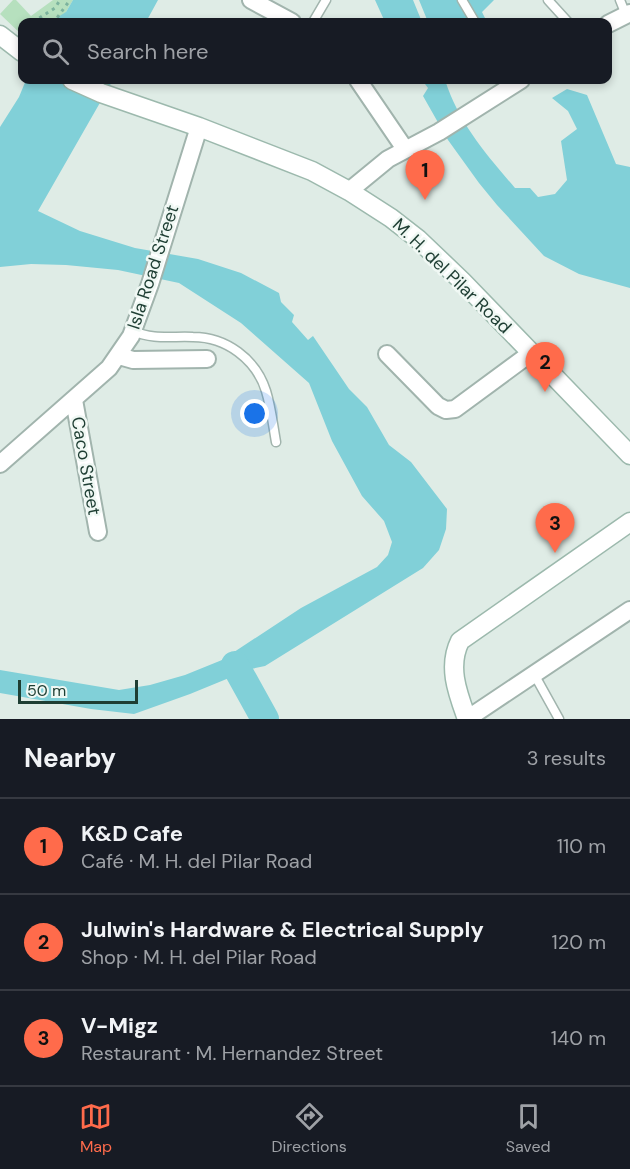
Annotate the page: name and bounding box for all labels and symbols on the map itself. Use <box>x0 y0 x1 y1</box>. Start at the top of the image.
pin: 1 <box>406 150 444 200</box>
street label: Isla Road Street <box>122 202 184 332</box>
street label: M. H. del Pilar Road <box>387 213 517 339</box>
pin: 2 <box>526 342 564 392</box>
your location <box>240 399 269 428</box>
street label: Caco Street <box>66 415 106 517</box>
pin: 3 <box>536 504 574 553</box>
scale bar <box>18 677 138 704</box>

